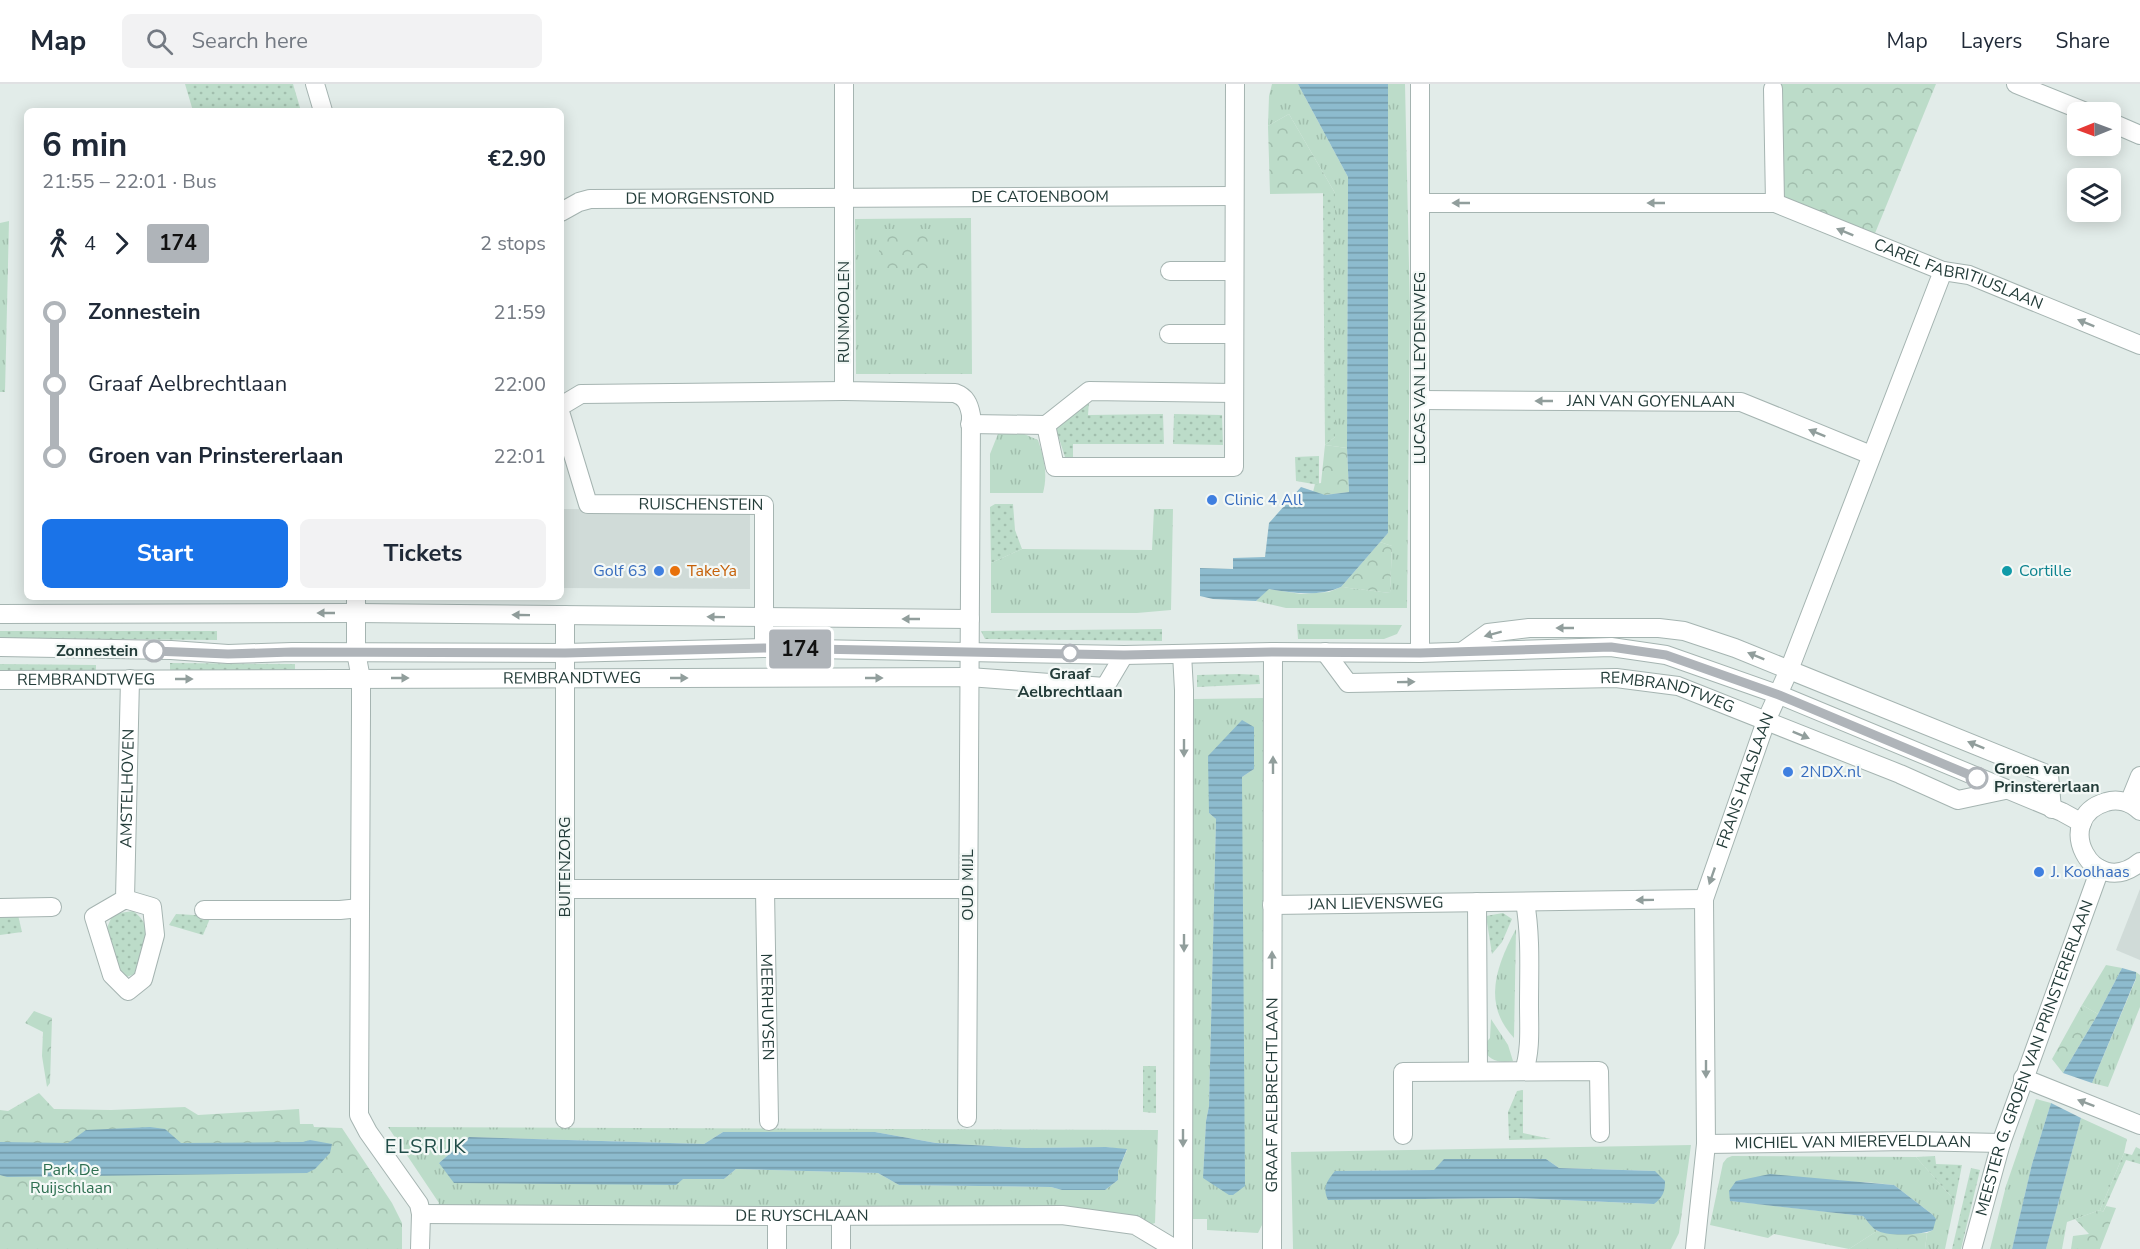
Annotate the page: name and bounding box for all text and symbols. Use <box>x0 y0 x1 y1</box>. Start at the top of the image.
search box <box>122 14 542 68</box>
text: Map <box>30 22 86 60</box>
icon: search <box>143 25 176 58</box>
text: Search here <box>191 26 308 56</box>
text: Map <box>1886 27 1928 55</box>
text: Layers <box>1961 27 2022 55</box>
text: Share <box>2055 27 2110 55</box>
north arrow <box>2067 102 2121 156</box>
map controls <box>2067 102 2121 222</box>
text: 6 min <box>42 123 127 168</box>
text: €2.90 <box>488 144 546 174</box>
text: 21:55 – 22:01 · Bus <box>42 168 217 195</box>
button: layers <box>2067 168 2121 222</box>
street label: DE CATOENBOOM <box>971 186 1109 208</box>
street label: DE MORGENSTOND <box>625 187 775 210</box>
one-way arrow <box>1451 198 1470 208</box>
one-way arrow <box>1646 198 1665 208</box>
icon: walk <box>42 227 75 260</box>
icon: forward <box>105 227 138 260</box>
one-way arrow <box>1836 227 1854 236</box>
text: 174 <box>159 229 197 257</box>
text: 4 <box>84 230 96 257</box>
text: 2 stops <box>480 230 546 257</box>
street label: CAREL FABRITIUSLAAN <box>1870 233 2046 315</box>
street label: RUNMOOLEN <box>833 261 855 363</box>
street label: LUCAS VAN LEYDENWEG <box>1409 272 1431 464</box>
text: Zonnestein <box>88 297 201 327</box>
text: 21:59 <box>493 299 546 326</box>
one-way arrow <box>2077 318 2095 327</box>
text: Graaf Aelbrechtlaan <box>88 369 287 399</box>
text: 22:00 <box>493 371 546 398</box>
street label: JAN VAN GOYENLAAN <box>1566 390 1735 413</box>
one-way arrow <box>1535 396 1554 406</box>
one-way arrow <box>1808 428 1826 437</box>
text: Groen van Prinstererlaan <box>88 441 343 471</box>
text: 22:01 <box>493 443 546 470</box>
place label: Clinic 4 All <box>1224 489 1303 511</box>
street label: RUISCHENSTEIN <box>638 493 764 516</box>
marker: Clinic 4 All <box>1205 493 1219 507</box>
button: Start <box>42 519 288 588</box>
button: Tickets <box>300 519 546 588</box>
place label: Golf 63 <box>593 560 647 582</box>
place label: TakeYa <box>687 560 737 582</box>
place label: Cortille <box>2019 560 2071 582</box>
marker: Golf 63 <box>652 564 666 578</box>
marker: TakeYa <box>668 564 682 578</box>
marker: Cortille <box>2000 564 2014 578</box>
one-way arrow <box>317 608 336 618</box>
one-way arrow <box>512 610 531 620</box>
one-way arrow <box>707 612 726 622</box>
one-way arrow <box>902 614 921 624</box>
one-way arrow <box>1556 623 1575 633</box>
one-way arrow <box>1484 629 1503 639</box>
line badge: 174 <box>766 630 834 668</box>
text: 174 <box>781 635 819 663</box>
place label: Zonnestein <box>56 640 138 662</box>
marker: Zonnestein <box>143 640 165 662</box>
marker: Graaf Aelbrechtlaan <box>1061 644 1079 662</box>
one-way arrow <box>1746 651 1764 661</box>
place label: Graaf Aelbrechtlaan <box>1017 663 1123 703</box>
street label: REMBRANDTWEG <box>503 667 641 689</box>
street label: REMBRANDTWEG <box>1600 667 1738 718</box>
street label: REMBRANDTWEG <box>17 669 155 691</box>
one-way arrow <box>670 673 689 683</box>
one-way arrow <box>865 673 884 683</box>
one-way arrow <box>175 674 194 684</box>
one-way arrow <box>391 674 410 683</box>
one-way arrow <box>1397 677 1416 687</box>
street label: FRANS HALSLAAN <box>1711 709 1779 851</box>
street label: AMSTELHOVEN <box>115 729 140 848</box>
one-way arrow <box>1792 731 1810 740</box>
one-way arrow <box>1179 739 1189 758</box>
one-way arrow <box>1966 740 1984 750</box>
one-way arrow <box>1268 755 1278 774</box>
place label: Groen van Prinstererlaan <box>1994 758 2100 798</box>
place label: 2NDX.nl <box>1800 761 1861 783</box>
marker: 2NDX.nl <box>1781 765 1795 779</box>
marker: Groen van Prinstererlaan <box>1966 767 1988 789</box>
street label: BUITENZORG <box>554 816 576 918</box>
street label: OUD MIJL <box>957 849 979 921</box>
place label: J. Koolhaas <box>2050 861 2130 883</box>
marker: J. Koolhaas <box>2032 865 2046 879</box>
one-way arrow <box>1707 867 1716 885</box>
street label: JAN LIEVENSWEG <box>1307 892 1444 916</box>
one-way arrow <box>1636 895 1655 905</box>
street label: MEESTER G. GROEN VAN PRINSTERERLAAN <box>1971 897 2099 1218</box>
one-way arrow <box>1179 934 1189 953</box>
one-way arrow <box>1267 950 1277 969</box>
street label: MEERHUYSEN <box>755 953 779 1061</box>
street label: GRAAF AELBRECHTLAAN <box>1261 997 1283 1193</box>
one-way arrow <box>1701 1060 1711 1079</box>
one-way arrow <box>2077 1098 2095 1107</box>
one-way arrow <box>1178 1129 1188 1148</box>
street label: MICHIEL VAN MIEREVELDLAAN <box>1735 1130 1971 1155</box>
district label: ELSRIJK <box>385 1133 467 1160</box>
park label: Park De Ruijschlaan <box>30 1159 112 1199</box>
street label: DE RUYSCHLAAN <box>735 1205 869 1227</box>

